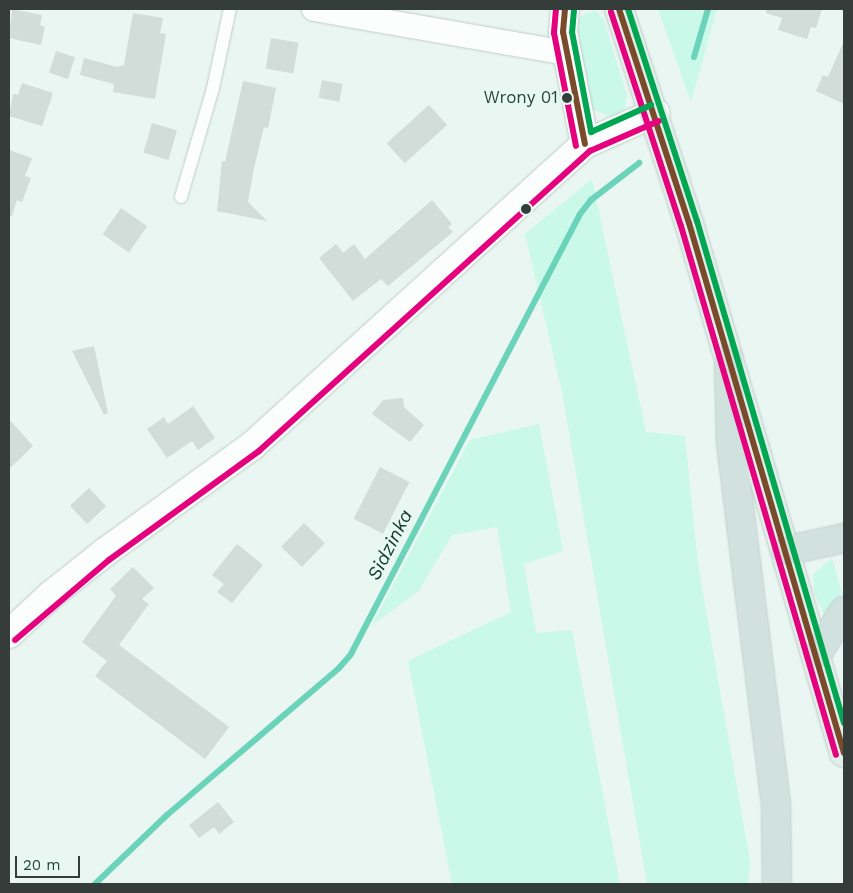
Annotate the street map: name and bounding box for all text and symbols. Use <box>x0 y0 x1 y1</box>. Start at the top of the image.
place label: Wrony 01 <box>483 88 558 108</box>
marker: Wrony 01 <box>562 93 572 103</box>
unlabelled marker <box>521 204 531 214</box>
water label: Sidzinka <box>363 506 417 584</box>
scale bar <box>18 846 82 878</box>
text: 20 m <box>23 856 61 874</box>

